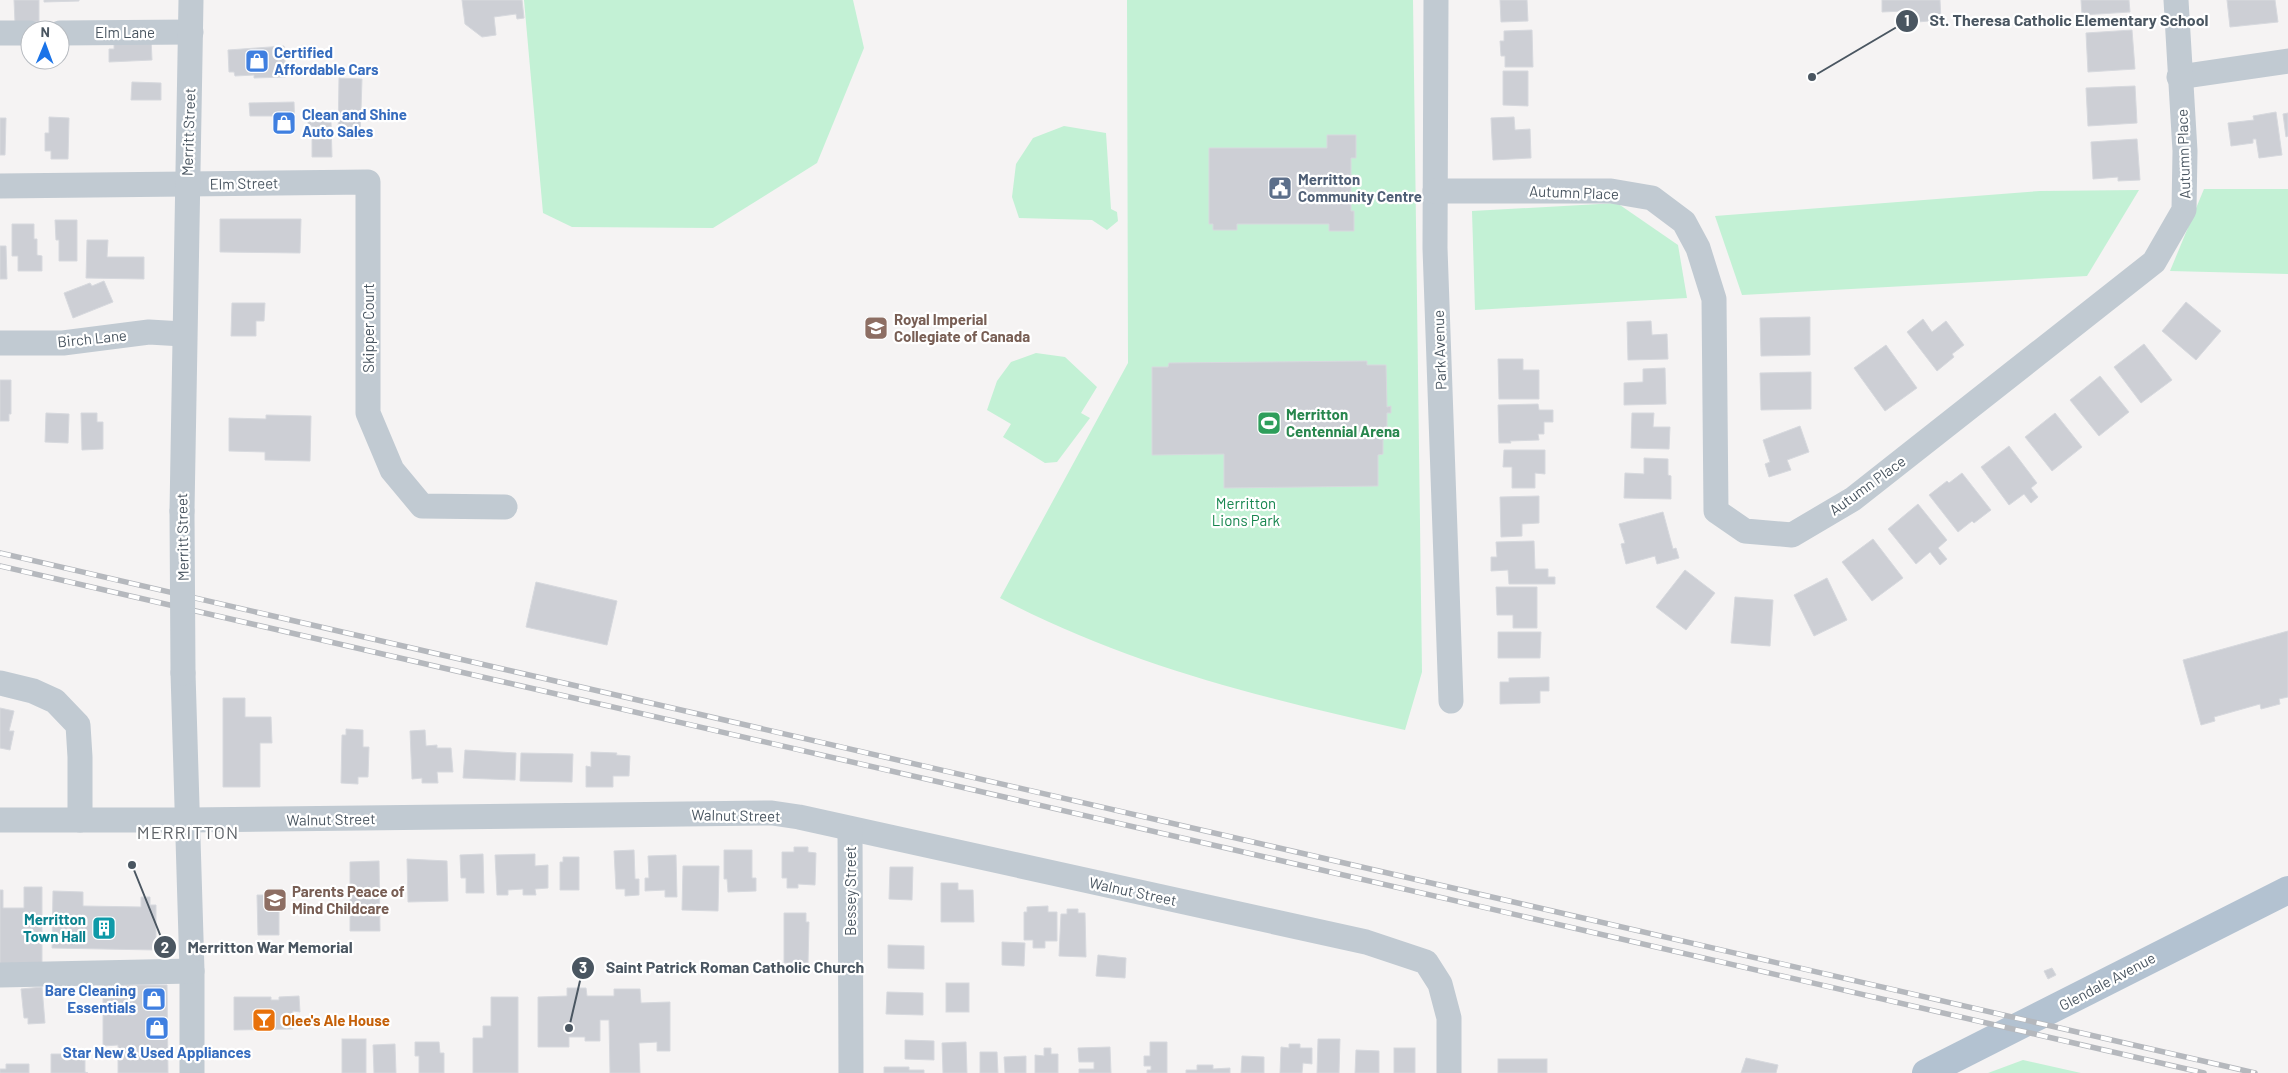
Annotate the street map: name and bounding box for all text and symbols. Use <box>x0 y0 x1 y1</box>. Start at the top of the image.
callout: St. Theresa Catholic Elementary School <box>1894 5 2218 36</box>
text: St. Theresa Catholic Elementary School <box>1930 10 2209 29</box>
text: 1 <box>1904 11 1910 29</box>
north arrow <box>20 20 70 70</box>
text: N <box>40 23 50 40</box>
street label: Elm Lane <box>95 23 155 41</box>
place label: Certified Affordable Cars <box>274 43 379 78</box>
shop icon: Certified Affordable Cars <box>244 48 270 74</box>
street label: Merritt Street <box>177 88 199 176</box>
place label: Clean and Shine Auto Sales <box>302 105 407 140</box>
street label: Autumn Place <box>2172 109 2194 199</box>
shop icon: Clean and Shine Auto Sales <box>271 110 297 136</box>
place label: Merritton Community Centre <box>1298 170 1422 205</box>
street label: Elm Street <box>209 173 279 193</box>
public building icon: Merritton Community Centre <box>1267 175 1293 201</box>
street label: Autumn Place <box>1529 181 1619 203</box>
street label: Skipper Court <box>359 283 377 373</box>
place label: Royal Imperial Collegiate of Canada <box>894 310 1030 345</box>
street label: Park Avenue <box>1429 310 1449 390</box>
school or university icon: Royal Imperial Collegiate of Canada <box>863 315 889 341</box>
street label: Birch Lane <box>56 325 128 351</box>
place label: Merritton Centennial Arena <box>1286 405 1400 440</box>
sports icon: Merritton Centennial Arena <box>1256 410 1282 436</box>
street label: Autumn Place <box>1825 451 1909 519</box>
street label: Merritt Street <box>172 493 192 581</box>
park label: Merritton Lions Park <box>1212 494 1281 529</box>
street label: Walnut Street <box>691 805 781 825</box>
street label: Walnut Street <box>286 809 376 829</box>
district label: MERRITTON <box>137 821 239 843</box>
street label: Bessey Street <box>841 846 859 936</box>
street label: Walnut Street <box>1088 873 1178 909</box>
place label: Parents Peace of Mind Childcare <box>292 882 405 917</box>
school or university icon: Parents Peace of Mind Childcare <box>262 887 288 913</box>
place label: Merritton Town Hall <box>23 910 86 945</box>
building icon: Merritton Town Hall <box>91 915 117 941</box>
callout: Merritton War Memorial <box>152 932 363 963</box>
text: Merritton War Memorial <box>187 937 353 956</box>
text: 2 <box>161 938 169 956</box>
street label: Glendale Avenue <box>2056 948 2158 1014</box>
callout: Saint Patrick Roman Catholic Church <box>570 952 874 983</box>
text: Saint Patrick Roman Catholic Church <box>606 957 864 976</box>
text: 3 <box>579 958 587 976</box>
place label: Bare Cleaning Essentials <box>45 981 136 1016</box>
shop icon: Bare Cleaning Essentials <box>141 986 167 1012</box>
bar icon: Olee's Ale House <box>251 1007 277 1033</box>
place label: Olee's Ale House <box>282 1011 390 1029</box>
shop icon: Star New & Used Appliances <box>144 1015 170 1041</box>
place label: Star New & Used Appliances <box>63 1043 252 1061</box>

